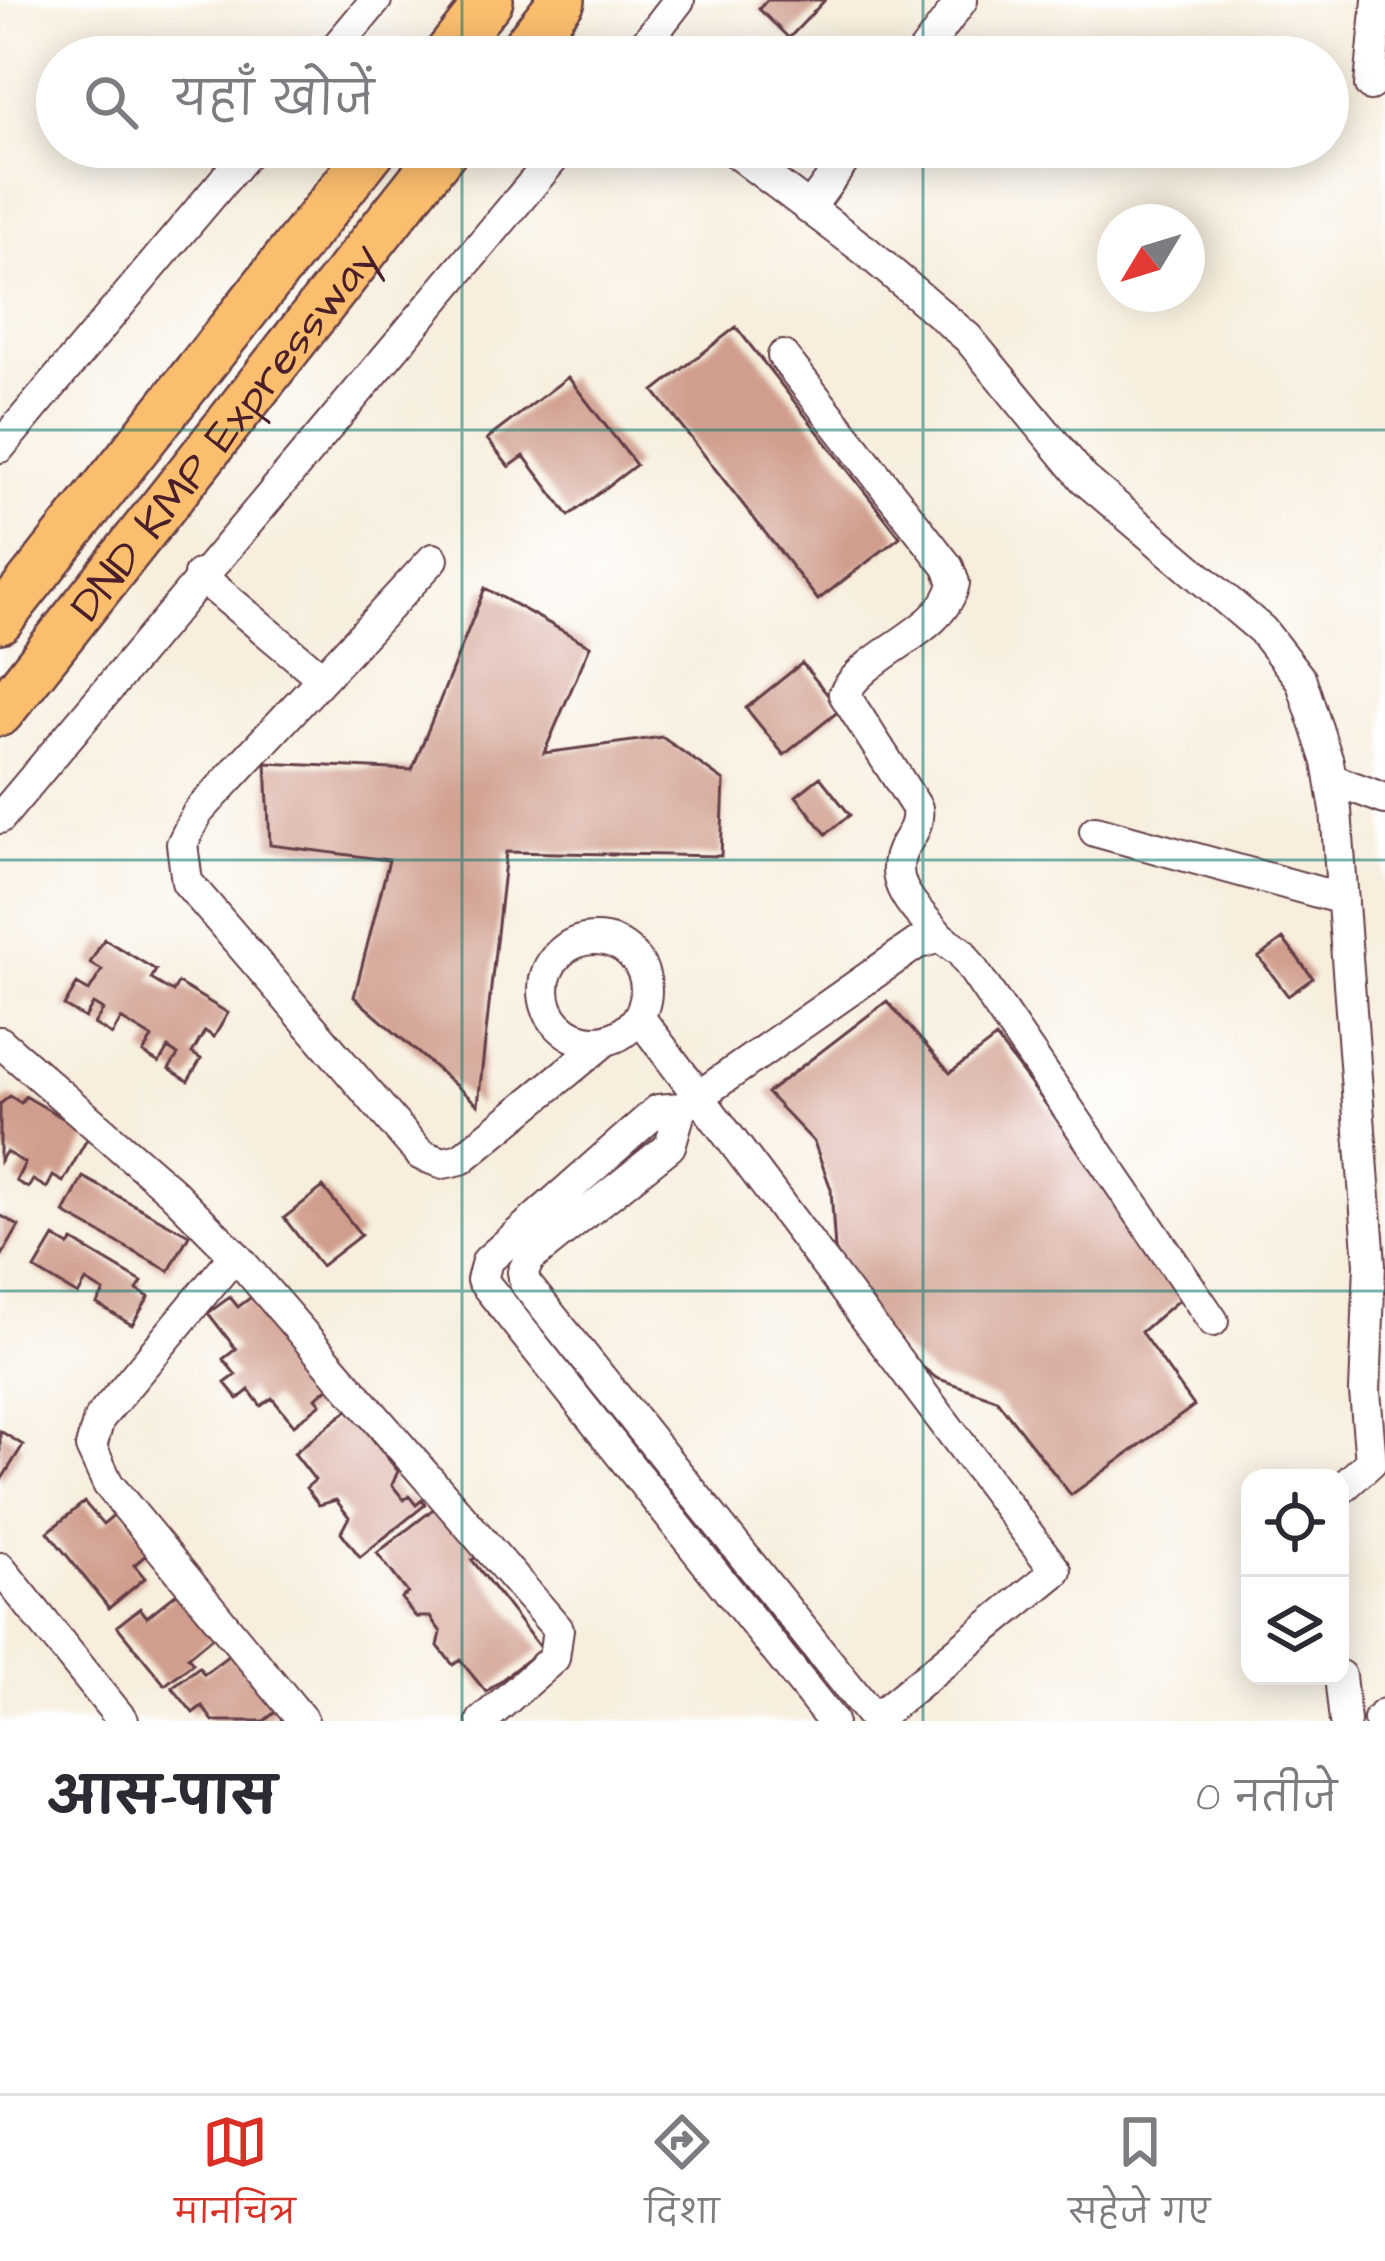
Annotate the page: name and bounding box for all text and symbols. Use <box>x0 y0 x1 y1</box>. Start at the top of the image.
search box <box>36 36 1349 168</box>
icon: search <box>78 69 144 135</box>
text: यहाँ खोजें <box>174 70 374 132</box>
north arrow <box>1097 204 1205 312</box>
street label: DND KMP Expressway <box>56 230 395 635</box>
map controls <box>1241 1469 1349 1685</box>
button: locate <box>1241 1469 1349 1577</box>
button: layers <box>1241 1577 1349 1685</box>
text: आस-पास <box>48 1763 276 1834</box>
text: 0 नतीजे <box>1196 1772 1337 1826</box>
tab: मानचित्र <box>175 2109 296 2248</box>
tab: दिशा <box>645 2109 720 2248</box>
tab: सहेजे गए <box>1069 2109 1210 2248</box>

